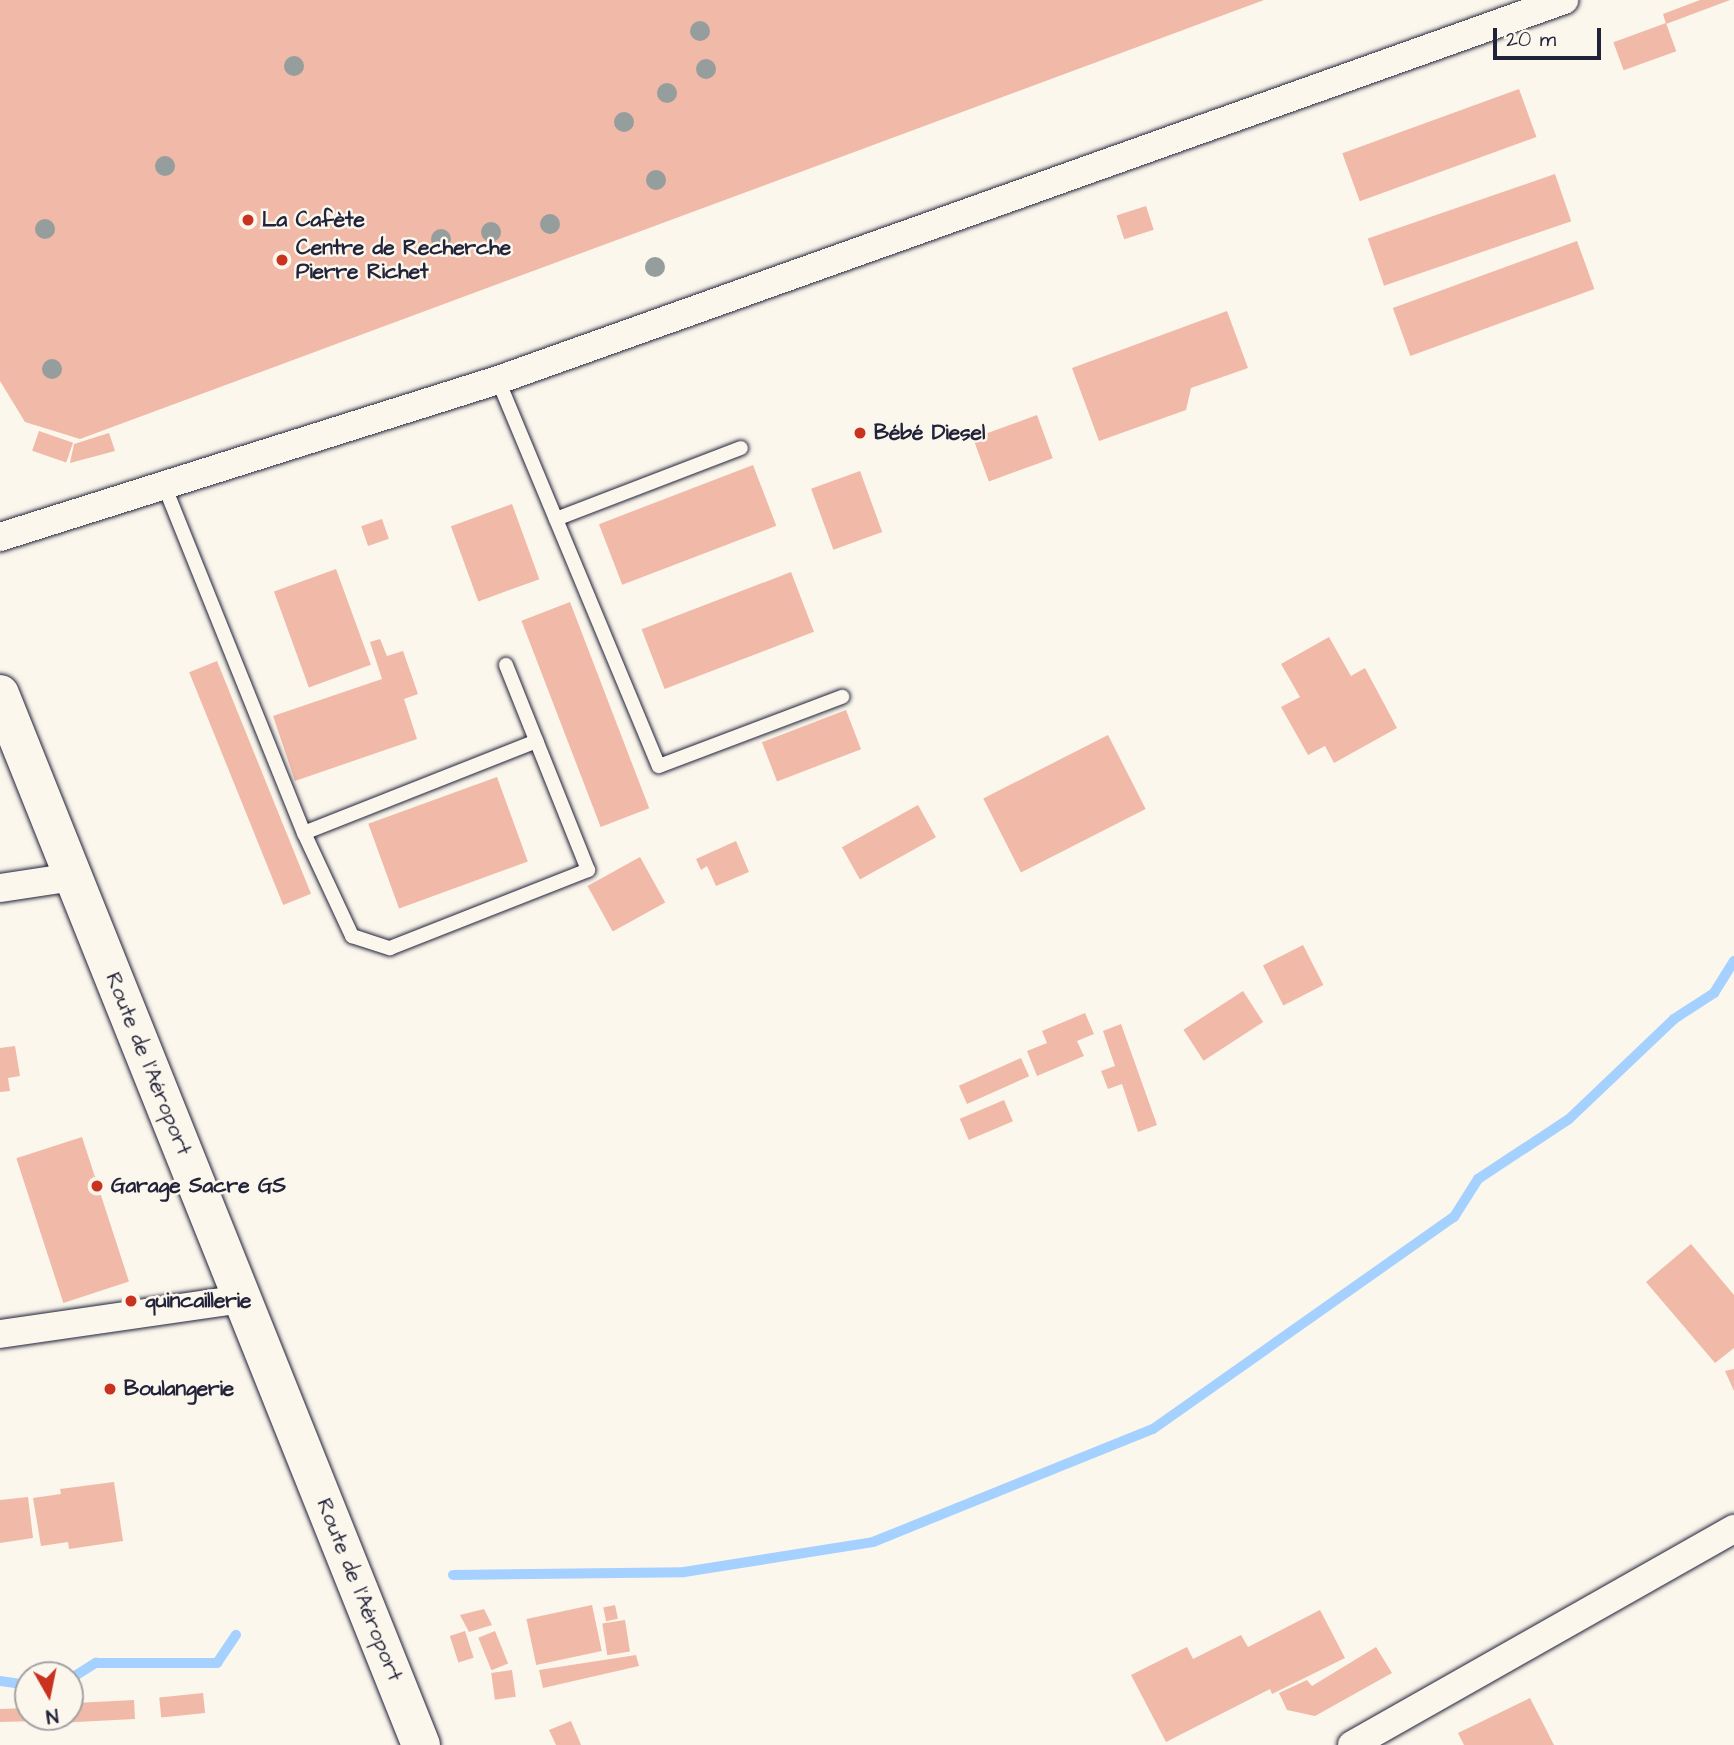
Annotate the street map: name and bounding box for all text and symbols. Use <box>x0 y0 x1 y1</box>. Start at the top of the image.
scale bar <box>1496 14 1604 58</box>
text: 20 m <box>1506 25 1556 54</box>
place label: La Cafète <box>262 207 365 233</box>
marker: La Cafète <box>240 212 256 228</box>
place label: Centre de Recherche Pierre Richet <box>296 235 511 285</box>
marker: Centre de Recherche Pierre Richet <box>274 252 290 268</box>
place label: Bébé Diesel <box>874 420 985 446</box>
marker: Bébé Diesel <box>852 425 868 441</box>
street label: Route de l'Aéroport <box>100 969 196 1159</box>
place label: Garage Sacre GS <box>111 1173 286 1199</box>
marker: Garage Sacre GS <box>89 1178 105 1194</box>
place label: quincaillerie <box>145 1288 251 1314</box>
marker: quincaillerie <box>123 1293 139 1309</box>
place label: Boulangerie <box>124 1376 234 1402</box>
marker: Boulangerie <box>102 1381 118 1397</box>
street label: Route de l'Aéroport <box>311 1495 407 1685</box>
north arrow <box>14 1661 84 1731</box>
text: N <box>44 1701 60 1730</box>

